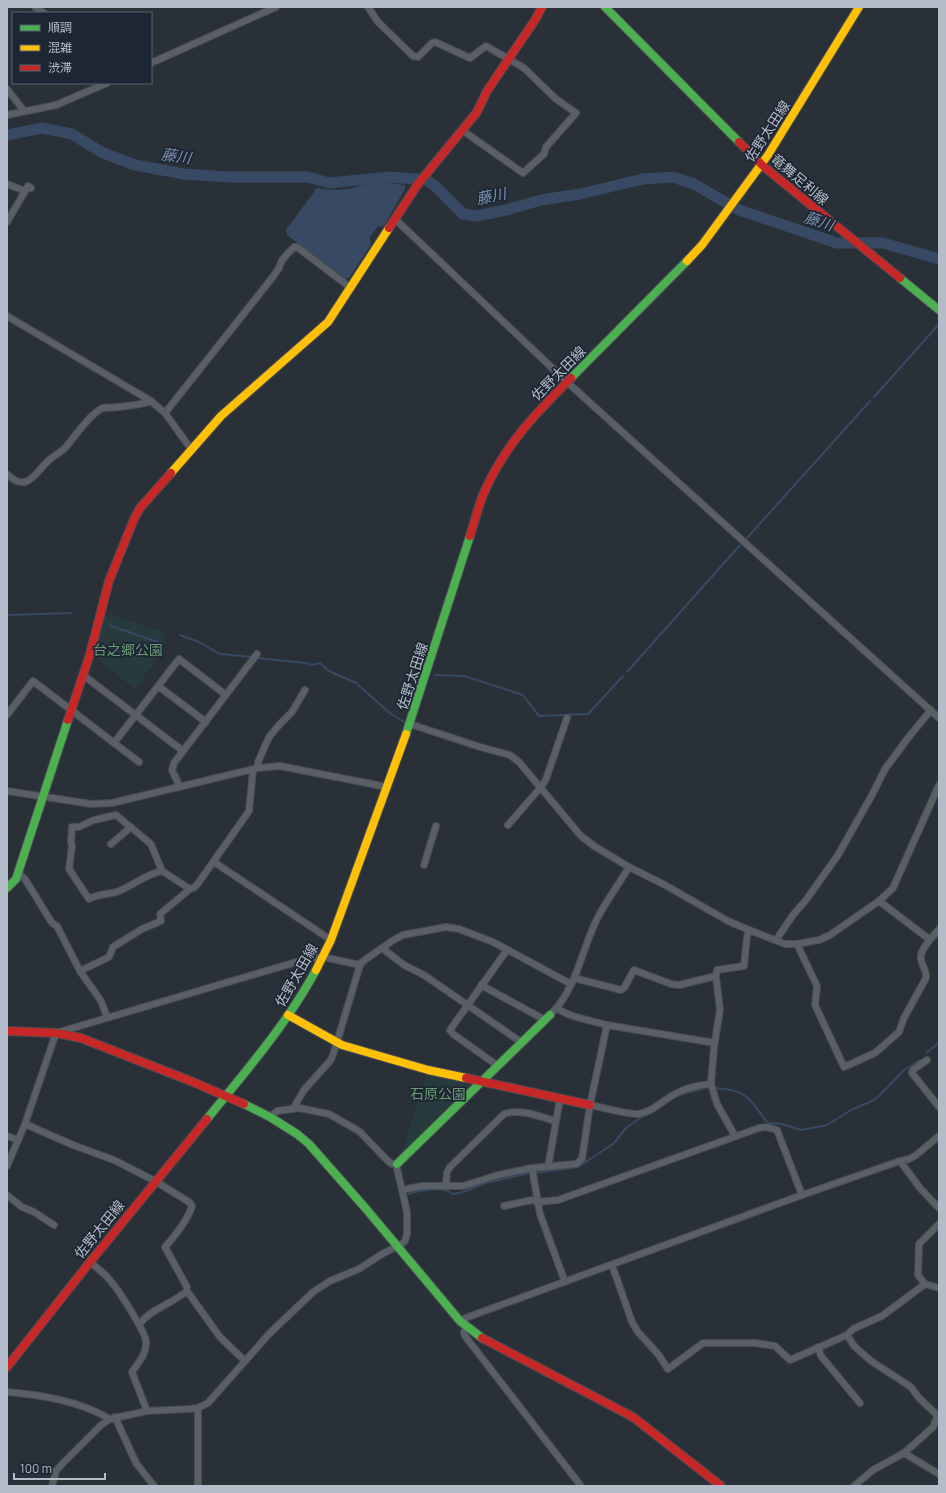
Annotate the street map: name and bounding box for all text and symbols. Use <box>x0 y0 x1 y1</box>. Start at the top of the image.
legend <box>12 12 152 84</box>
text: 順調 <box>48 19 72 36</box>
text: 混雑 <box>48 39 72 56</box>
text: 渋滞 <box>48 59 72 76</box>
street label: 佐野太田線 <box>740 96 794 166</box>
water label: 藤川 <box>160 144 194 169</box>
street label: 竜舞足利線 <box>767 149 833 209</box>
water label: 藤川 <box>474 182 510 209</box>
water label: 藤川 <box>801 206 838 236</box>
street label: 佐野太田線 <box>527 342 589 404</box>
park label: 台之郷公園 <box>93 640 163 659</box>
street label: 佐野太田線 <box>392 640 432 712</box>
street label: 佐野太田線 <box>270 940 322 1010</box>
park label: 石原公園 <box>410 1084 466 1103</box>
street label: 佐野太田線 <box>70 1196 128 1262</box>
scale bar <box>14 1455 105 1481</box>
text: 100 m <box>20 1460 52 1477</box>

